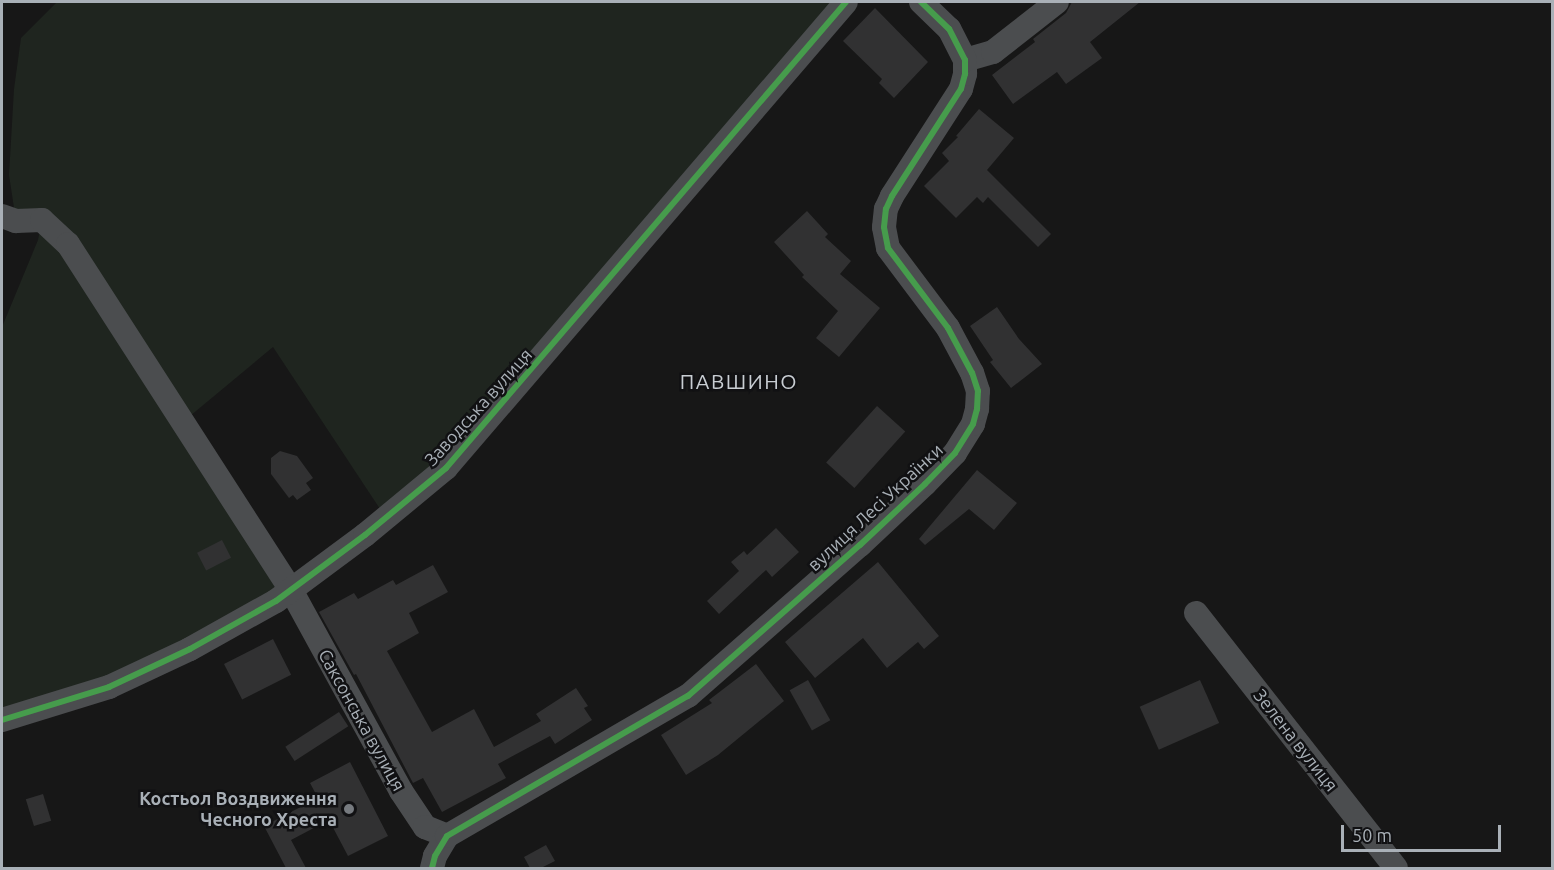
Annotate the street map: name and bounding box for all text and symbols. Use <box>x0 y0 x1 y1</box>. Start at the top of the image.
street label: Заводська вулиця <box>420 344 536 470</box>
district label: ПАВШИНО <box>680 368 798 394</box>
street label: вулиця Лесі Українки <box>803 439 947 575</box>
street label: Саксонська вулиця <box>314 645 410 795</box>
street label: Зелена вулиця <box>1249 684 1343 796</box>
place label: Костьол Воздвиження Чесного Хреста <box>139 788 337 830</box>
marker: Костьол Воздвиження Чесного Хреста <box>342 802 356 816</box>
scale bar <box>1344 813 1504 851</box>
text: 50 m <box>1352 825 1392 845</box>

